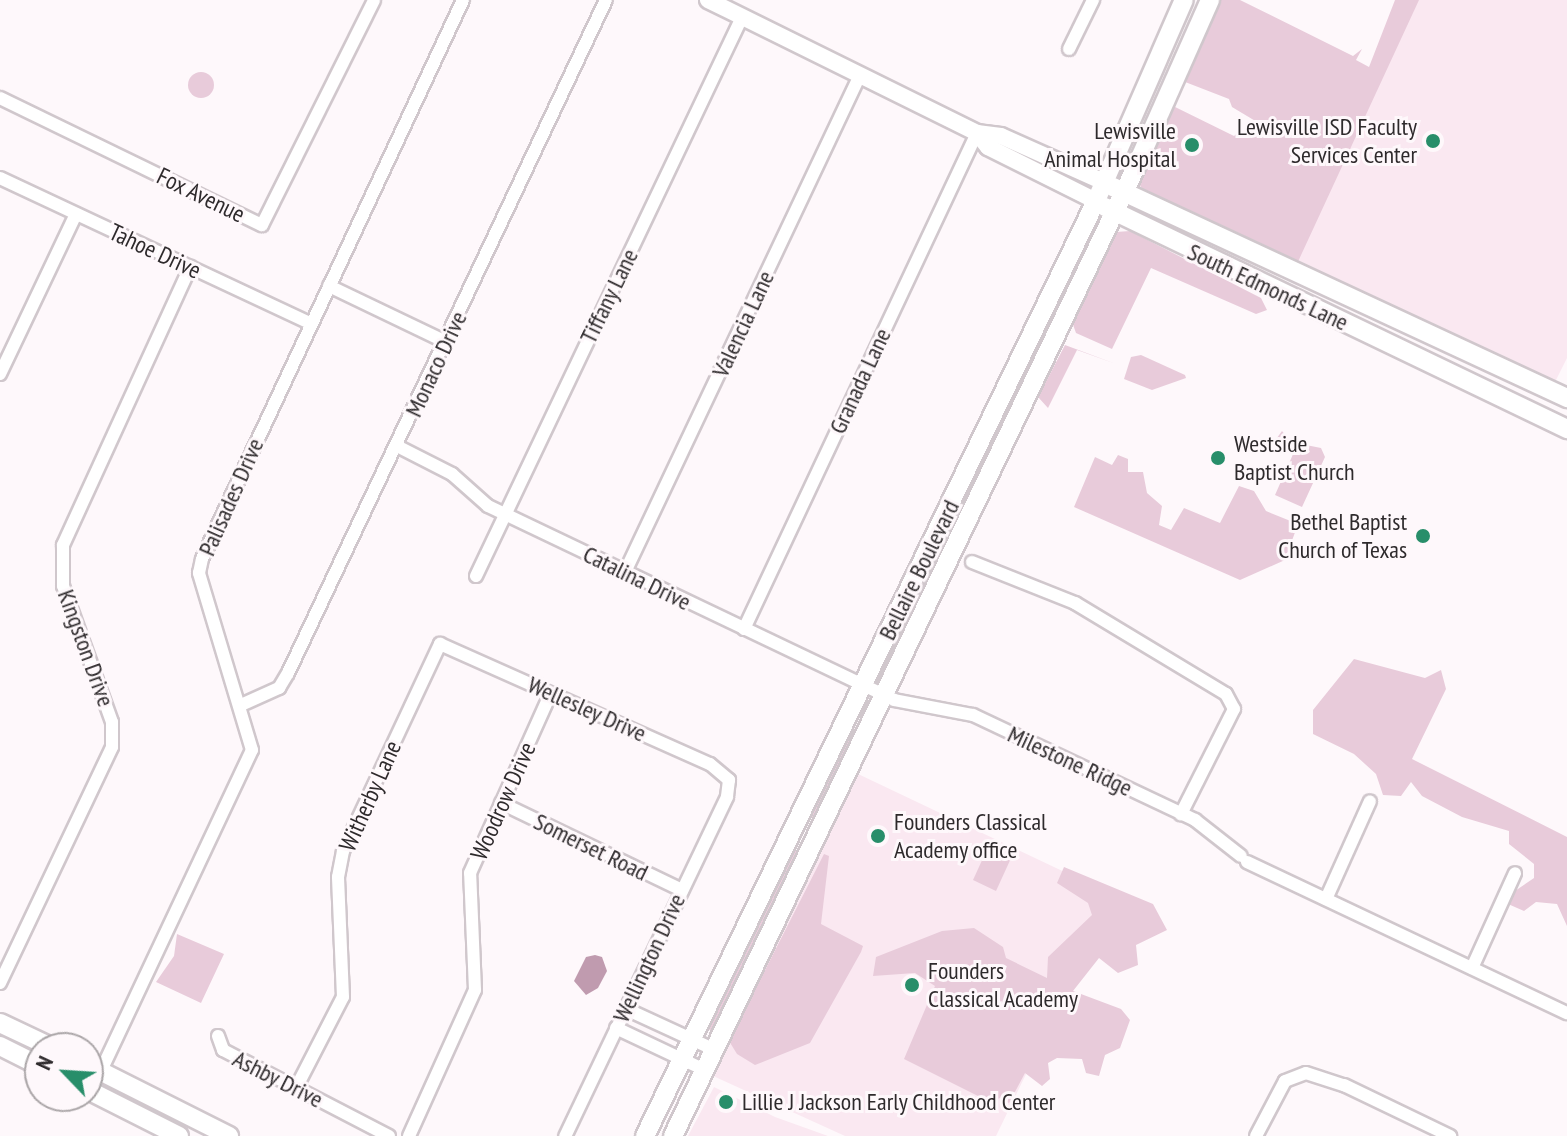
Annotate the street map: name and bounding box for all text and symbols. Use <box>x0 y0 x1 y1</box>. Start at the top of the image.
place label: Lewisville ISD Faculty Services Center <box>1237 113 1417 169</box>
place label: Lewisville Animal Hospital <box>1044 117 1176 173</box>
marker: Lewisville ISD Faculty Services Center <box>1424 132 1442 150</box>
marker: Lewisville Animal Hospital <box>1183 136 1201 154</box>
street label: Fox Avenue <box>152 161 250 229</box>
street label: Tahoe Drive <box>105 217 205 285</box>
street label: South Edmonds Lane <box>1183 237 1353 337</box>
street label: Tiffany Lane <box>574 244 644 348</box>
street label: Valencia Lane <box>706 266 780 382</box>
street label: Monaco Drive <box>399 307 473 421</box>
street label: Granada Lane <box>823 324 897 438</box>
place label: Westside Baptist Church <box>1234 430 1355 486</box>
street label: Palisades Drive <box>192 434 270 560</box>
marker: Westside Baptist Church <box>1209 449 1227 467</box>
street label: Bellaire Boulevard <box>873 495 965 645</box>
place label: Bethel Baptist Church of Texas <box>1278 508 1407 564</box>
marker: Bethel Baptist Church of Texas <box>1414 527 1432 545</box>
street label: Catalina Drive <box>579 540 695 616</box>
street label: Kingston Drive <box>52 586 120 710</box>
street label: Wellesley Drive <box>523 670 651 748</box>
street label: Milestone Ridge <box>1003 720 1137 802</box>
street label: Witherby Lane <box>333 736 407 856</box>
street label: Woodrow Drive <box>464 738 542 864</box>
street label: Somerset Road <box>529 807 653 887</box>
place label: Founders Classical Academy office <box>894 808 1047 864</box>
marker: Founders Classical Academy office <box>869 827 887 845</box>
street label: Wellington Drive <box>607 889 691 1027</box>
place label: Founders Classical Academy <box>928 957 1079 1013</box>
marker: Founders Classical Academy <box>903 976 921 994</box>
north arrow <box>24 1032 104 1112</box>
street label: Ashby Drive <box>228 1044 328 1114</box>
text: N <box>29 1051 59 1074</box>
place label: Lillie J Jackson Early Childhood Center <box>742 1088 1056 1116</box>
marker: Lillie J Jackson Early Childhood Center <box>717 1093 735 1111</box>

